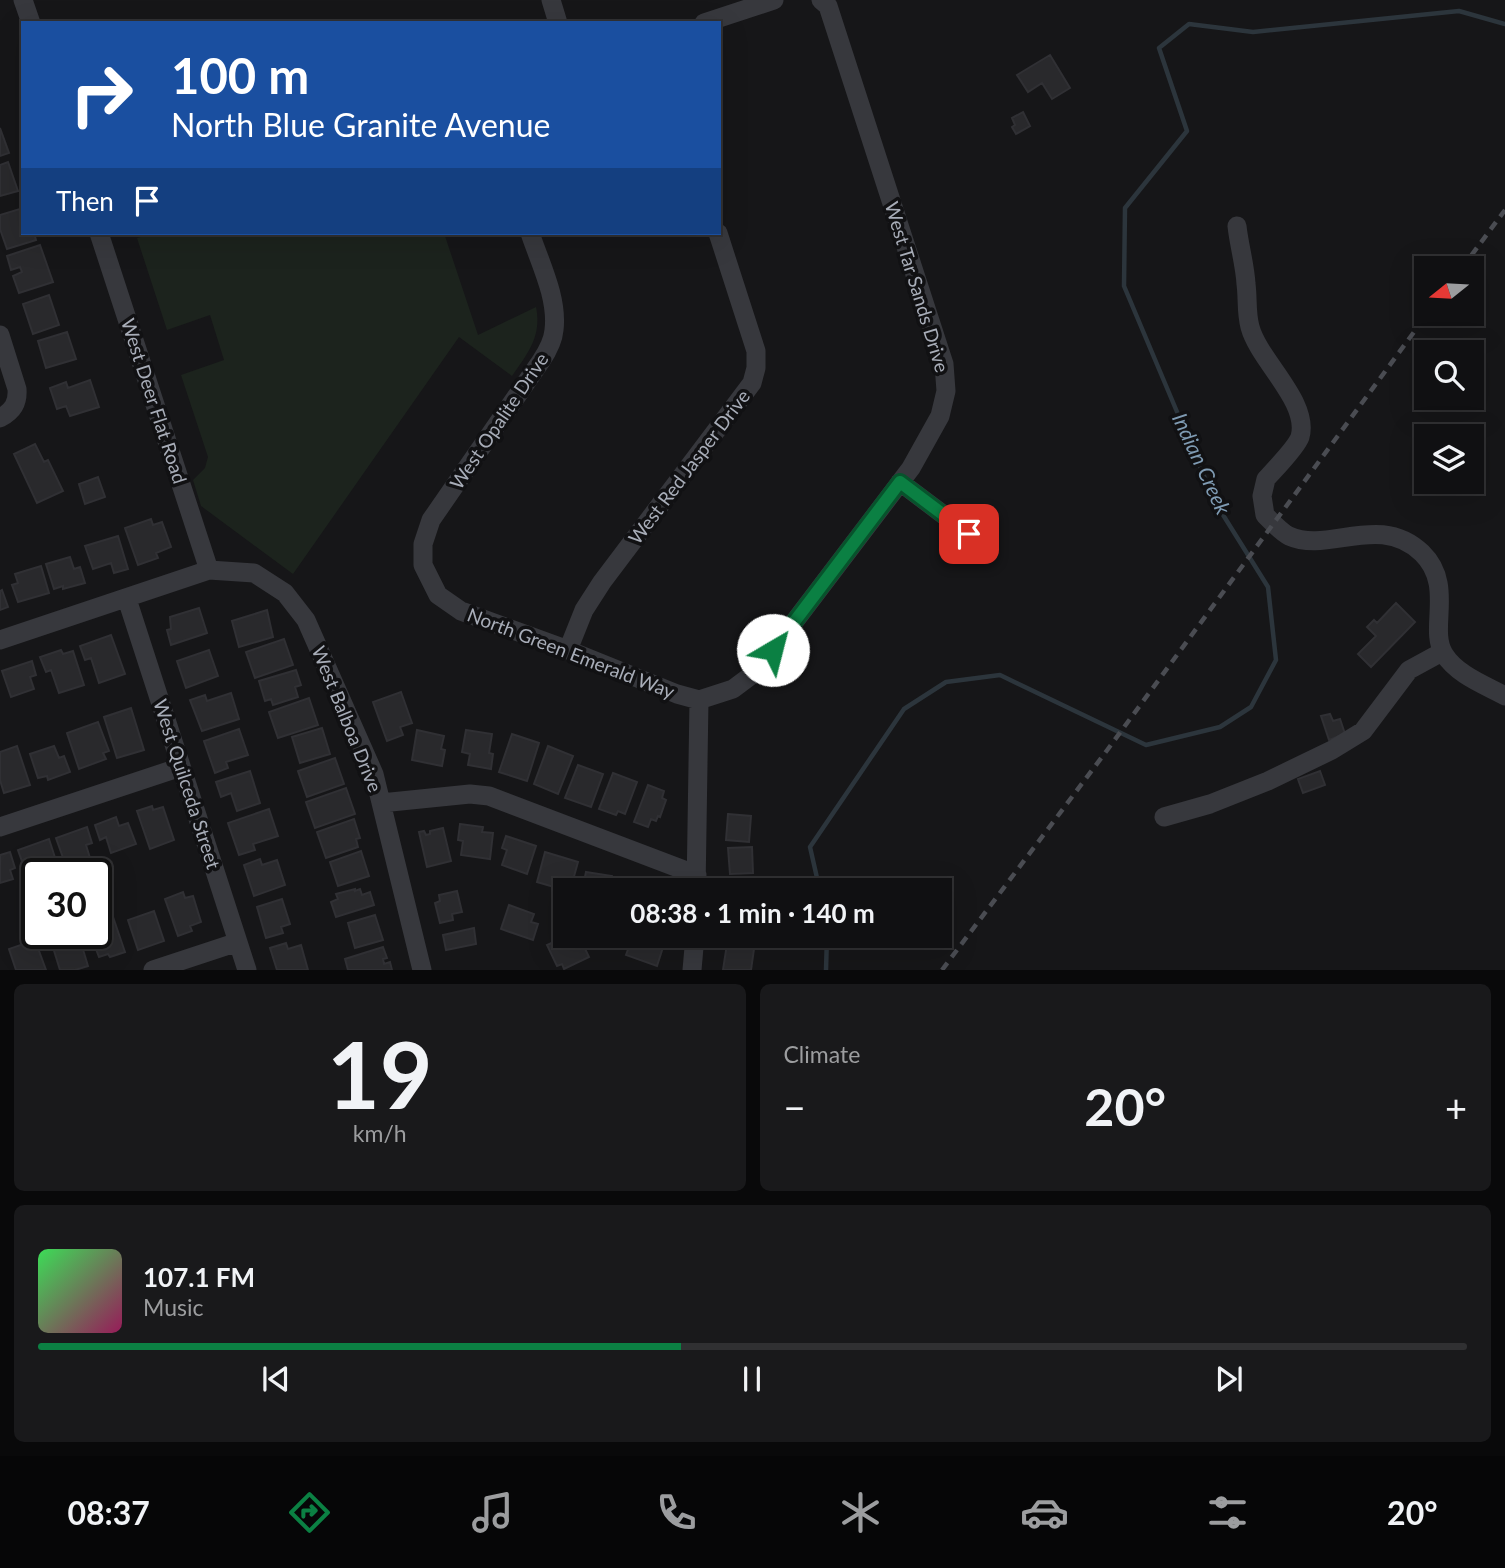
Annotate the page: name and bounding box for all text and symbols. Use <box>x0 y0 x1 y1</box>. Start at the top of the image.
text: 100 m <box>171 46 309 104</box>
icon: right <box>56 49 147 140</box>
text: North Blue Granite Avenue <box>171 105 550 144</box>
icon: arrive <box>128 182 166 220</box>
text: Then <box>56 185 114 217</box>
street label: West Tar Sands Drive <box>881 199 954 375</box>
north arrow <box>1414 256 1484 326</box>
map controls <box>1414 256 1484 494</box>
street label: West Deer Flat Road <box>117 315 192 486</box>
button: search <box>1414 340 1484 410</box>
street label: West Opalite Drive <box>444 348 553 493</box>
street label: West Red Jasper Drive <box>623 385 754 548</box>
water label: Indian Creek <box>1168 409 1237 519</box>
button: layers <box>1414 424 1484 494</box>
pin <box>939 504 999 564</box>
icon: arrive <box>950 515 988 553</box>
street label: North Green Emerald Way <box>464 602 678 703</box>
position arrow <box>736 613 810 687</box>
street label: West Balboa Drive <box>308 642 387 795</box>
street label: West Quilceda Street <box>149 696 226 872</box>
speed limit sign: 30 <box>21 858 112 949</box>
text: 08:38 · 1 min · 140 m <box>630 897 875 929</box>
text: 19 <box>327 1019 433 1128</box>
text: Climate <box>784 1040 860 1068</box>
text: 20° <box>1084 1075 1166 1137</box>
text: − <box>784 1084 806 1130</box>
text: + <box>1445 1084 1467 1130</box>
text: km/h <box>353 1119 407 1147</box>
text: 107.1 FM <box>143 1261 255 1293</box>
text: Music <box>143 1293 203 1321</box>
icon: previous <box>257 1360 295 1398</box>
icon: pause <box>733 1360 771 1398</box>
icon: next <box>1210 1360 1248 1398</box>
icon: directions <box>285 1488 334 1537</box>
icon: music <box>468 1488 517 1537</box>
icon: phone <box>652 1488 701 1537</box>
icon: climate <box>836 1488 885 1537</box>
icon: car <box>1020 1488 1069 1537</box>
icon: filters <box>1203 1488 1252 1537</box>
text: 08:37 <box>67 1493 150 1532</box>
text: 20° <box>1387 1493 1438 1532</box>

